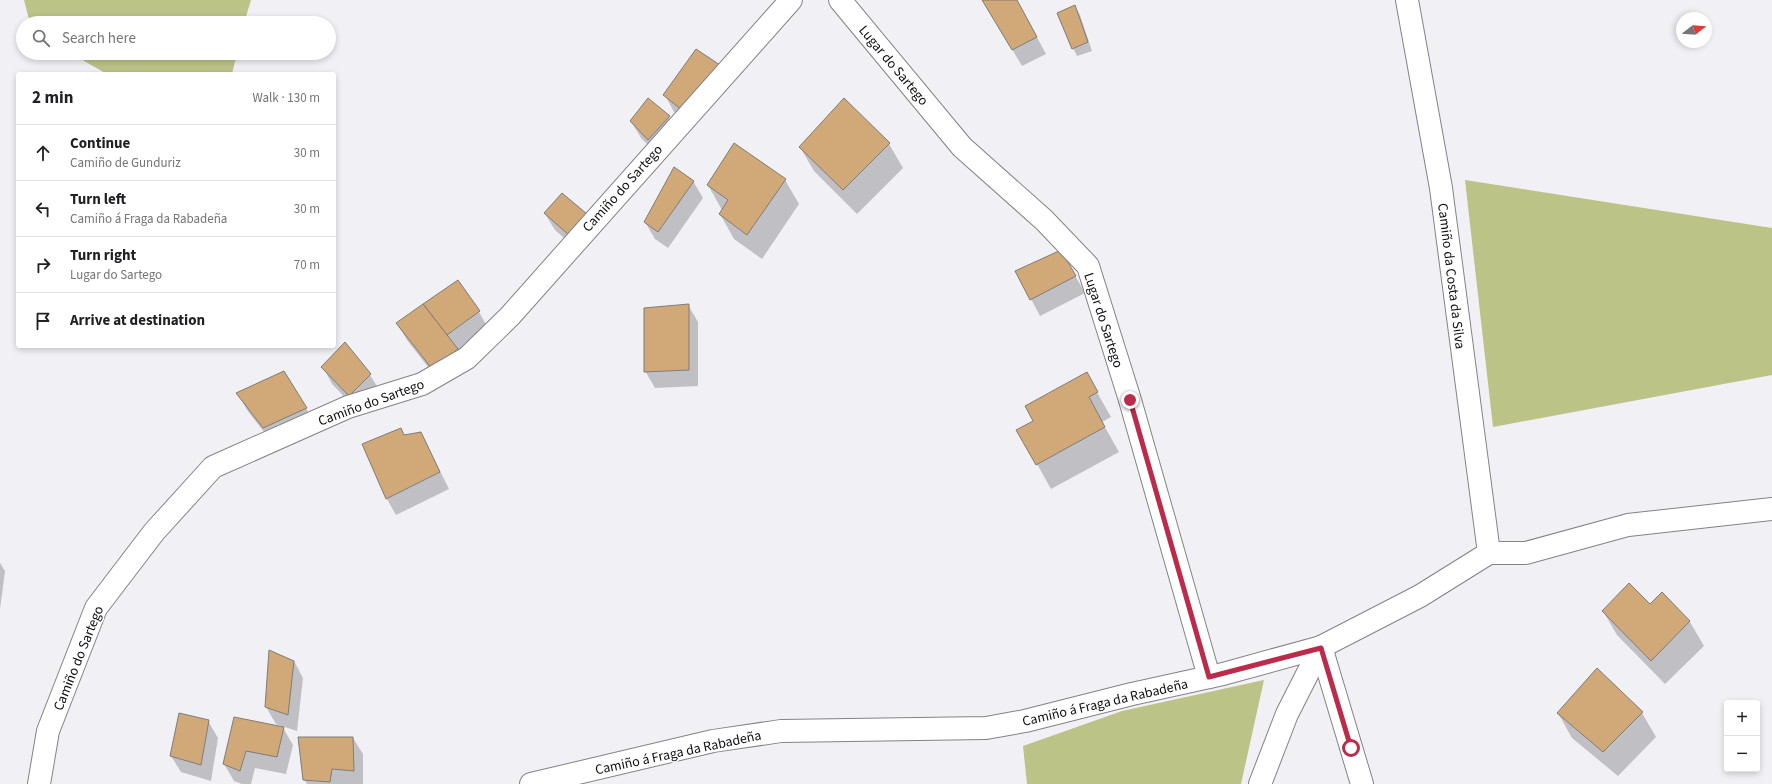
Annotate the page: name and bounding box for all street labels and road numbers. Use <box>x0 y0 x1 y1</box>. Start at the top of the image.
street label: Lugar do Sartego <box>854 21 933 110</box>
street label: Camiño do Sartego <box>578 141 667 237</box>
street label: Camiño da Costa da Silva <box>1432 202 1470 350</box>
street label: Lugar do Sartego <box>1078 270 1128 371</box>
street label: Camiño do Sartego <box>316 374 427 431</box>
street label: Camiño do Sartego <box>49 603 109 714</box>
street label: Camiño á Fraga da Rabadeña <box>1020 674 1190 732</box>
street label: Camiño á Fraga da Rabadeña <box>593 726 763 780</box>

